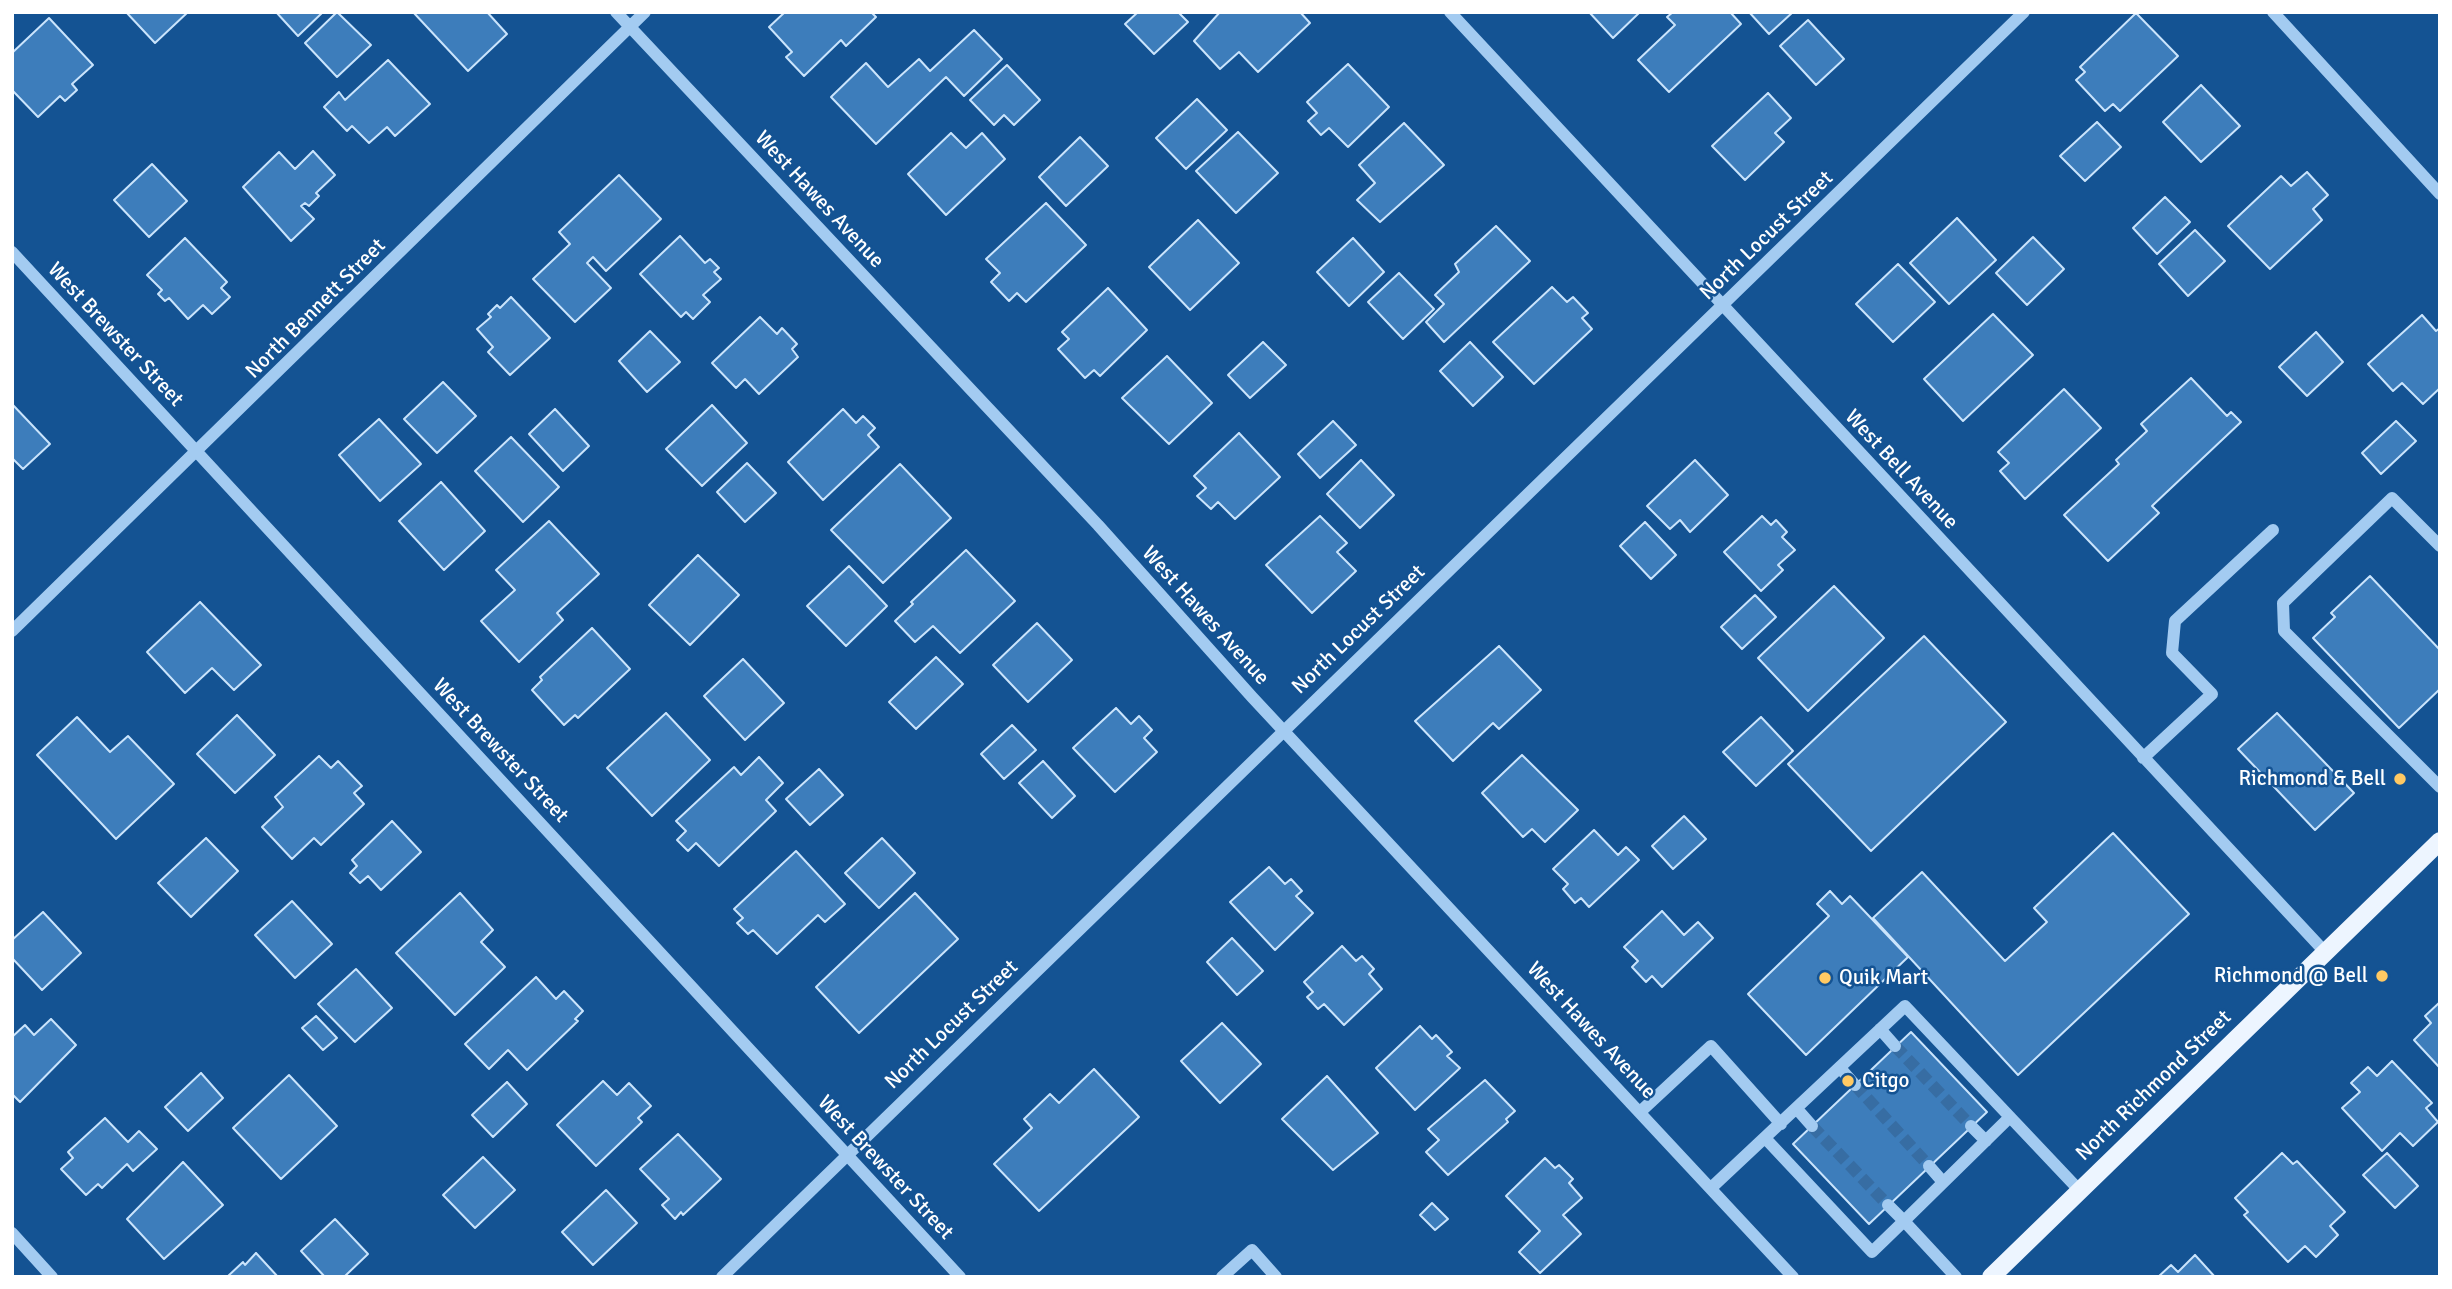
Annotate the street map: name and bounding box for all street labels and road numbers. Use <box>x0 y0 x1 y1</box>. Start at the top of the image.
street label: West Hawes Avenue <box>749 126 889 274</box>
street label: North Locust Street <box>1695 166 1839 306</box>
street label: North Bennett Street <box>241 234 391 384</box>
street label: West Brewster Street <box>42 258 188 412</box>
street label: West Bell Avenue <box>1839 405 1963 535</box>
street label: West Hawes Avenue <box>1136 541 1274 691</box>
street label: North Locust Street <box>1287 560 1431 700</box>
street label: West Brewster Street <box>427 674 573 828</box>
street label: North Locust Street <box>880 955 1024 1095</box>
street label: West Hawes Avenue <box>1521 957 1661 1105</box>
street label: North Richmond Street <box>2071 1005 2237 1167</box>
street label: West Brewster Street <box>812 1091 958 1245</box>

